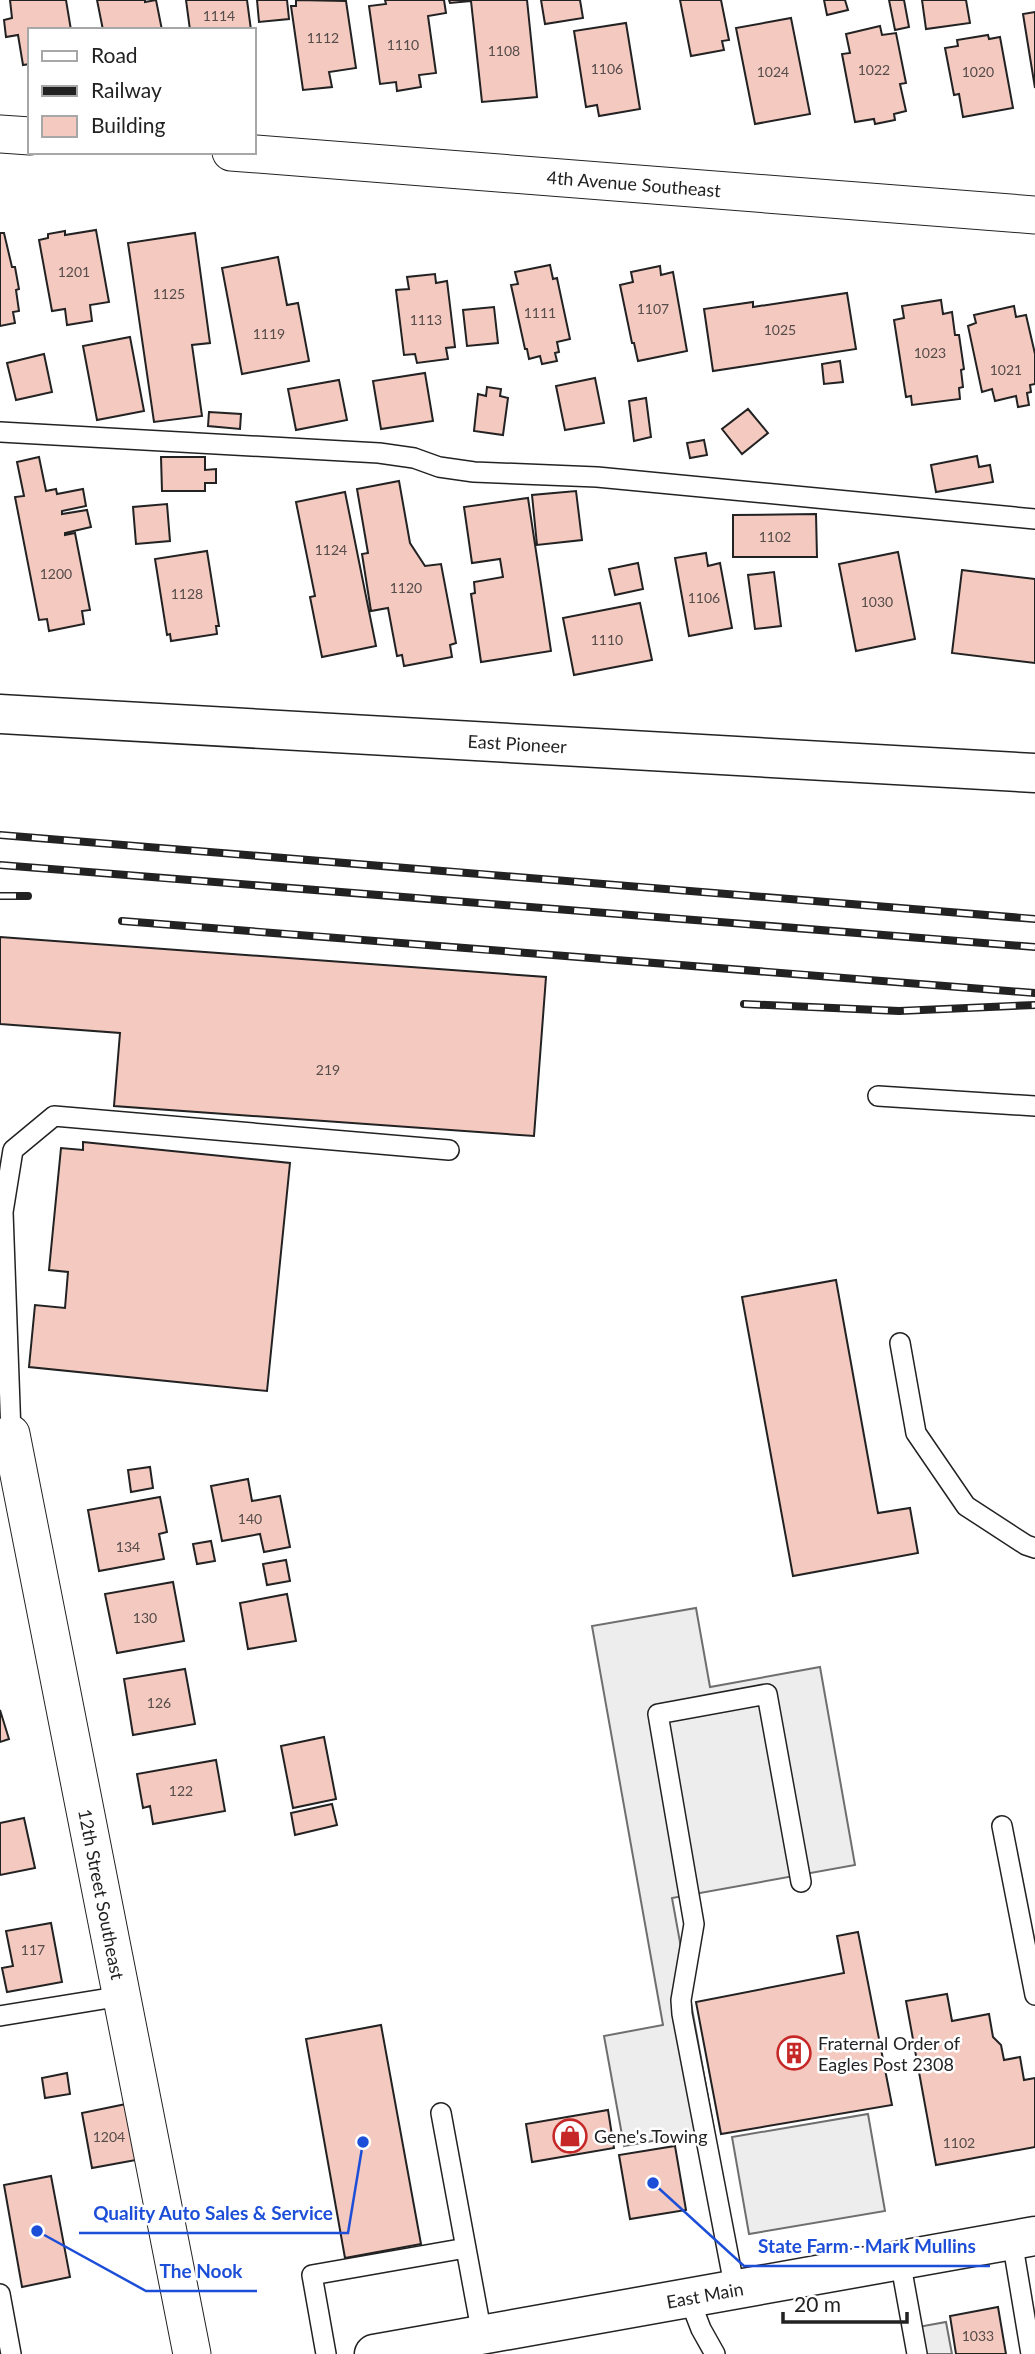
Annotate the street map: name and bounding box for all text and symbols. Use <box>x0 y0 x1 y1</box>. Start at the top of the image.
house number: 1114 <box>203 7 235 24</box>
legend <box>28 28 256 154</box>
house number: 1112 <box>307 29 339 46</box>
house number: 1110 <box>387 36 419 53</box>
text: Road <box>91 42 138 67</box>
house number: 1108 <box>488 42 520 59</box>
house number: 1106 <box>591 60 623 77</box>
house number: 1022 <box>858 61 890 78</box>
house number: 1024 <box>757 63 789 80</box>
house number: 1020 <box>962 63 994 80</box>
text: Railway <box>91 77 162 102</box>
text: Building <box>91 112 166 137</box>
street label: 4th Avenue Southeast <box>546 166 722 201</box>
house number: 1201 <box>58 263 90 280</box>
house number: 1125 <box>153 285 185 302</box>
house number: 1107 <box>637 300 669 317</box>
house number: 1111 <box>524 304 556 321</box>
house number: 1113 <box>410 311 442 328</box>
house number: 1025 <box>764 321 796 338</box>
house number: 1119 <box>253 325 285 342</box>
house number: 1023 <box>914 344 946 361</box>
house number: 1021 <box>990 361 1022 378</box>
house number: 1102 <box>759 528 791 545</box>
house number: 1124 <box>315 541 347 558</box>
house number: 1200 <box>40 565 72 582</box>
house number: 1120 <box>390 579 422 596</box>
house number: 1128 <box>171 585 203 602</box>
house number: 1106 <box>688 589 720 606</box>
house number: 1030 <box>861 593 893 610</box>
house number: 1110 <box>591 631 623 648</box>
street label: East Pioneer <box>467 730 568 757</box>
house number: 219 <box>316 1061 340 1078</box>
house number: 140 <box>238 1510 262 1527</box>
house number: 134 <box>116 1538 140 1555</box>
house number: 130 <box>133 1609 157 1626</box>
house number: 126 <box>147 1694 171 1711</box>
house number: 122 <box>169 1782 193 1799</box>
street label: 12th Street Southeast <box>74 1807 129 1982</box>
house number: 117 <box>21 1941 45 1958</box>
place label: Fraternal Order of Eagles Post 2308 <box>818 2032 961 2075</box>
building icon: Fraternal Order of Eagles Post 2308 <box>775 2034 813 2072</box>
shop icon: Gene's Towing <box>551 2117 589 2155</box>
place label: Gene's Towing <box>594 2125 708 2147</box>
house number: 1204 <box>93 2128 125 2145</box>
house number: 1102 <box>943 2134 975 2151</box>
callout: Quality Auto Sales & Service <box>79 2193 348 2233</box>
text: Quality Auto Sales & Service <box>93 2201 333 2224</box>
callout: State Farm - Mark Mullins <box>744 2226 990 2266</box>
text: State Farm - Mark Mullins <box>758 2234 976 2257</box>
callout: The Nook <box>146 2251 257 2291</box>
text: The Nook <box>159 2259 243 2282</box>
street label: East Main <box>664 2277 745 2313</box>
scale bar <box>783 2280 907 2324</box>
text: 20 m <box>794 2291 841 2316</box>
house number: 1033 <box>962 2327 994 2344</box>

